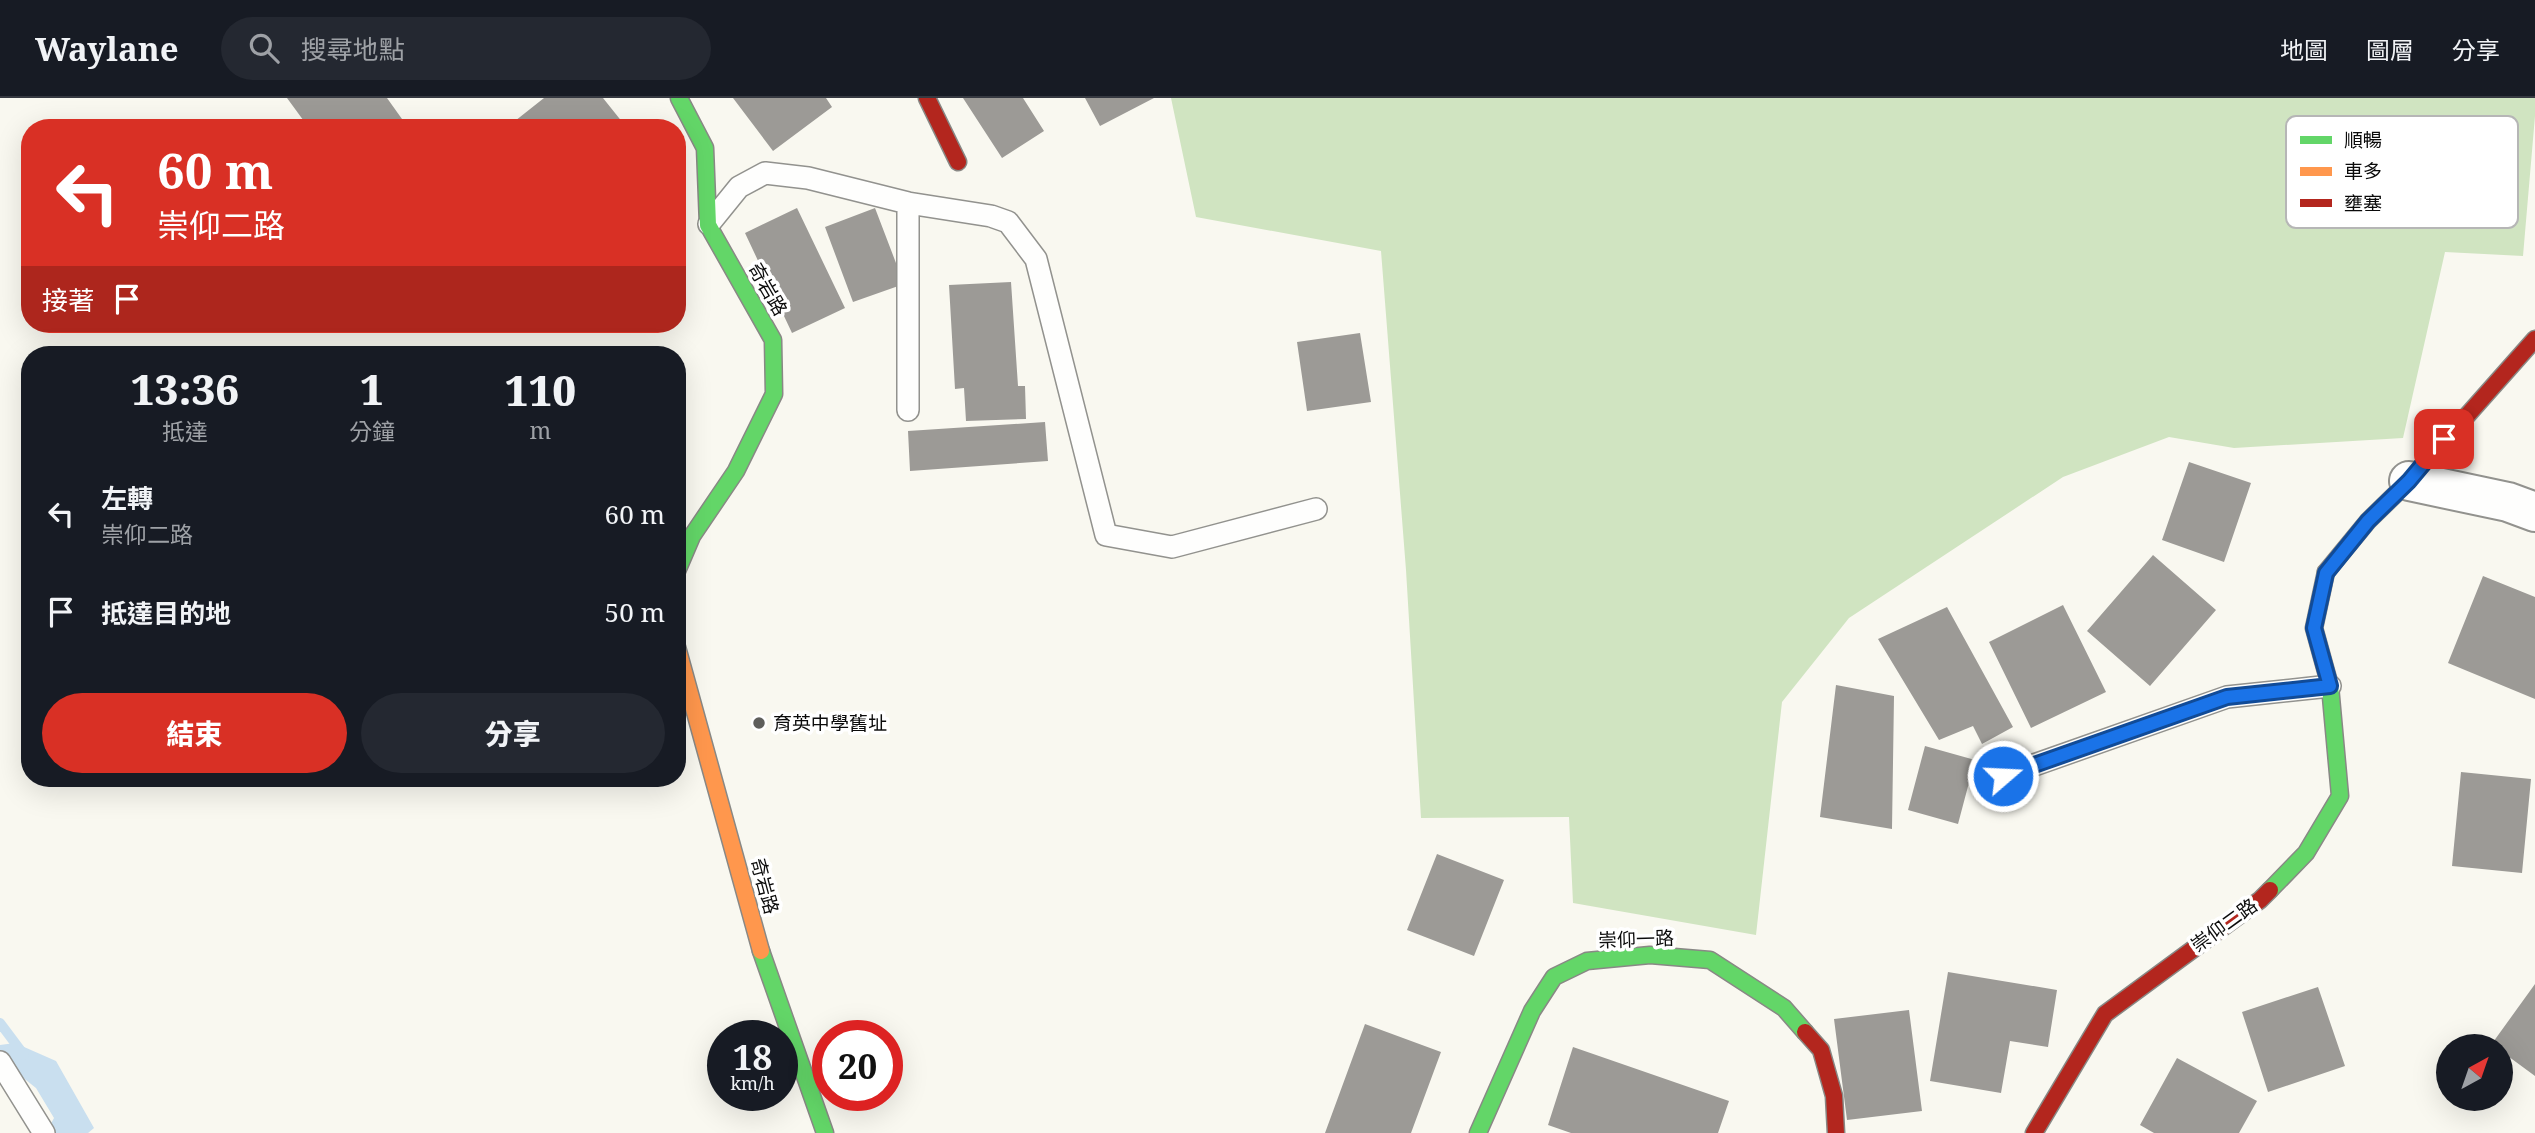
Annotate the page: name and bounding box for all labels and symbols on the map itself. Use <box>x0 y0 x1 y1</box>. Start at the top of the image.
legend <box>2286 116 2518 228</box>
text: 順暢 <box>2344 127 2382 153</box>
text: 車多 <box>2344 158 2382 184</box>
text: 壅塞 <box>2344 190 2382 216</box>
street label: 奇岩路 <box>742 258 794 320</box>
pin <box>2414 409 2474 469</box>
place label: 育英中學舊址 <box>773 710 887 736</box>
marker: 育英中學舊址 <box>751 715 767 731</box>
position arrow <box>1966 739 2040 813</box>
street label: 奇岩路 <box>745 855 785 917</box>
street label: 崇仰二路 <box>2186 892 2262 958</box>
street label: 崇仰一路 <box>1598 925 1674 953</box>
speed limit sign: 20 <box>812 1020 903 1111</box>
north arrow <box>2436 1034 2513 1111</box>

